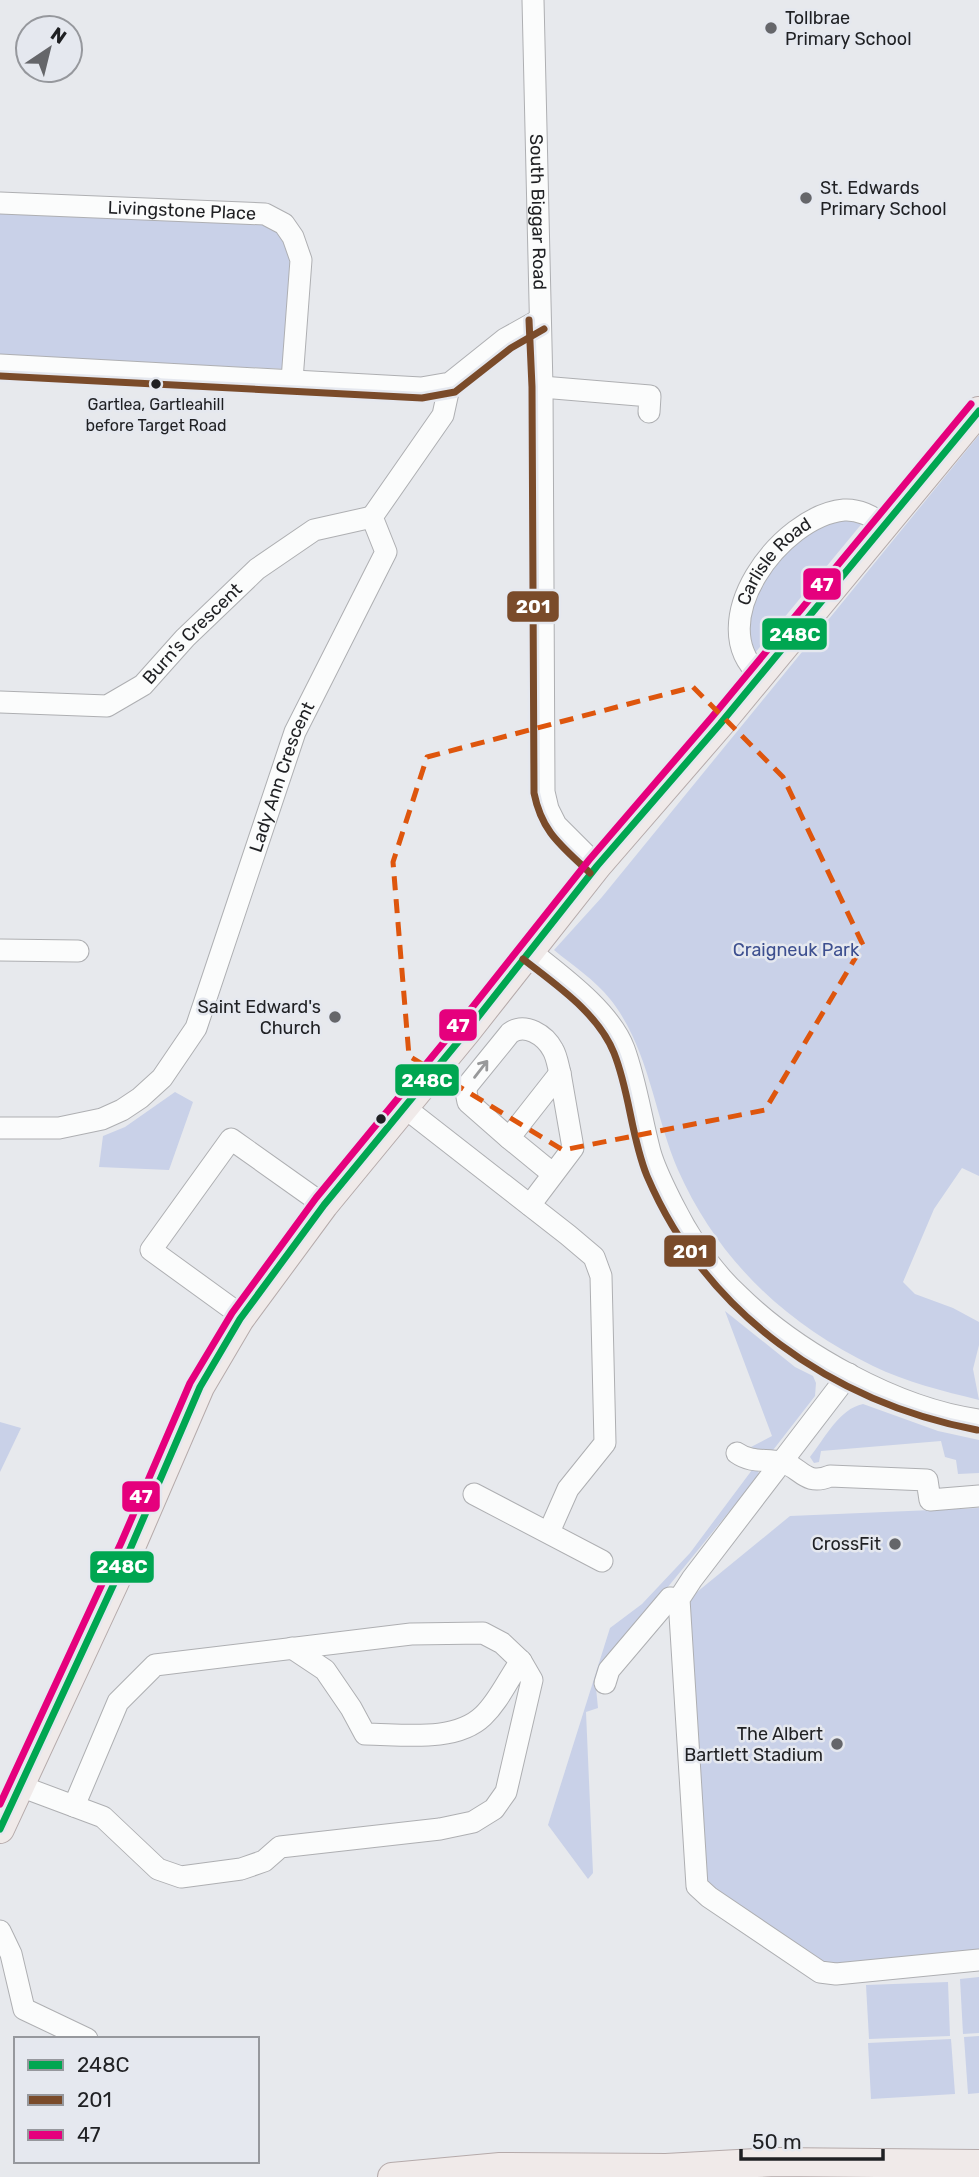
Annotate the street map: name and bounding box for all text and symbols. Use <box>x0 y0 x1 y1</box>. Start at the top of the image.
place label: Tollbrae Primary School <box>785 7 912 50</box>
north arrow <box>14 14 84 84</box>
marker: Tollbrae Primary School <box>763 20 779 36</box>
text: N <box>46 22 71 49</box>
street label: South Biggar Road <box>525 134 551 290</box>
place label: St. Edwards Primary School <box>820 177 947 220</box>
marker: St. Edwards Primary School <box>798 190 814 206</box>
street label: Livingstone Place <box>107 196 256 225</box>
marker: Gartlea, Gartleahill before Target Road <box>149 377 163 391</box>
place label: Gartlea, Gartleahill before Target Road <box>85 395 227 435</box>
street label: Carlisle Road <box>732 513 815 608</box>
line badge: 47 <box>802 567 842 601</box>
text: 47 <box>810 573 834 596</box>
street label: Burn's Crescent <box>138 578 247 689</box>
line badge: 201 <box>506 590 560 623</box>
text: 201 <box>516 595 550 618</box>
line badge: 248C <box>761 617 828 651</box>
text: 248C <box>769 623 821 646</box>
street label: Lady Ann Crescent <box>245 698 319 855</box>
park label: Craigneuk Park <box>733 939 860 961</box>
place label: Saint Edward's Church <box>198 996 321 1039</box>
line badge: 47 <box>438 1008 478 1042</box>
marker: Saint Edward's Church <box>327 1009 343 1025</box>
text: 47 <box>446 1014 470 1037</box>
one-way arrow <box>473 1061 488 1079</box>
line badge: 248C <box>394 1063 460 1097</box>
text: 248C <box>401 1069 453 1092</box>
unlabelled marker <box>374 1112 388 1126</box>
line badge: 201 <box>663 1234 717 1268</box>
text: 201 <box>673 1240 707 1263</box>
line badge: 47 <box>121 1480 161 1513</box>
text: 47 <box>129 1485 153 1508</box>
place label: CrossFit <box>812 1533 881 1555</box>
marker: CrossFit <box>887 1536 903 1552</box>
line badge: 248C <box>89 1550 155 1584</box>
text: 248C <box>96 1555 148 1578</box>
place label: The Albert Bartlett Stadium <box>684 1723 823 1766</box>
marker: The Albert Bartlett Stadium <box>829 1736 845 1752</box>
legend <box>14 2037 259 2163</box>
text: 248C <box>77 2052 130 2077</box>
text: 201 <box>77 2087 112 2112</box>
scale bar <box>741 2118 883 2162</box>
text: 47 <box>77 2122 101 2147</box>
text: 50 m <box>752 2129 802 2154</box>

